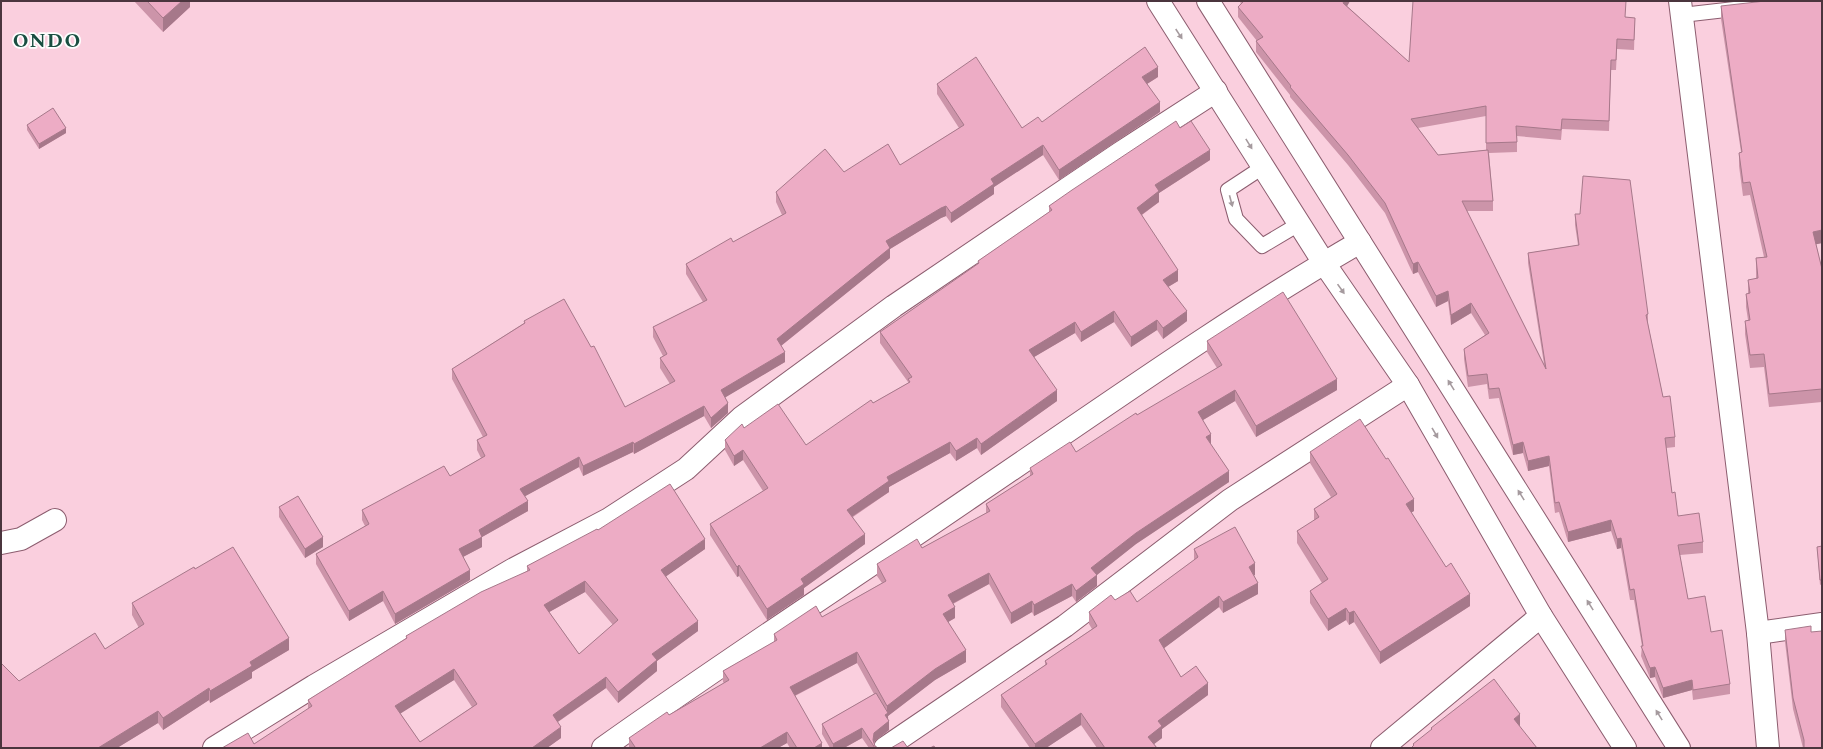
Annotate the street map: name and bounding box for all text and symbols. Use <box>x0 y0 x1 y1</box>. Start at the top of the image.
district label: ONDO <box>13 26 81 56</box>
one-way arrow <box>1176 28 1183 40</box>
one-way arrow <box>1245 139 1253 149</box>
one-way arrow <box>1228 195 1234 207</box>
one-way arrow <box>1337 284 1345 294</box>
one-way arrow <box>1447 380 1455 390</box>
one-way arrow <box>1432 427 1439 439</box>
one-way arrow <box>1517 489 1524 501</box>
one-way arrow <box>1586 599 1593 611</box>
one-way arrow <box>1655 709 1662 721</box>

